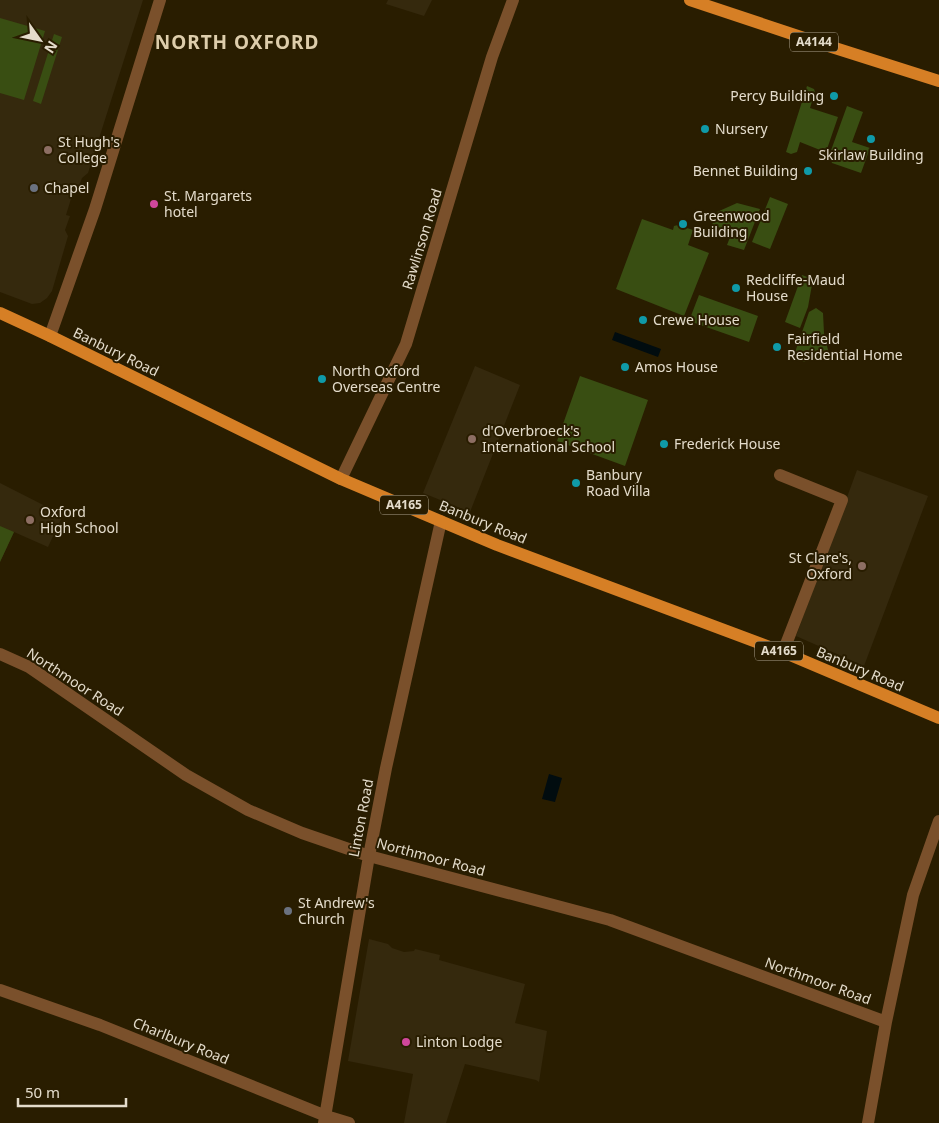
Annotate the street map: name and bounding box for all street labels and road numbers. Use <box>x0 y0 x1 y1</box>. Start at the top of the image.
road number: A4144 <box>790 32 838 52</box>
street label: Rawlinson Road <box>397 186 446 292</box>
street label: Banbury Road <box>70 323 162 380</box>
street label: Banbury Road <box>436 495 530 548</box>
road number: A4165 <box>380 496 428 514</box>
road number: A4165 <box>755 641 803 660</box>
street label: Banbury Road <box>814 642 907 695</box>
street label: Northmoor Road <box>23 643 127 720</box>
street label: Linton Road <box>344 777 377 859</box>
street label: Northmoor Road <box>375 833 488 880</box>
street label: Northmoor Road <box>762 953 874 1009</box>
street label: Charlbury Road <box>130 1013 232 1068</box>

